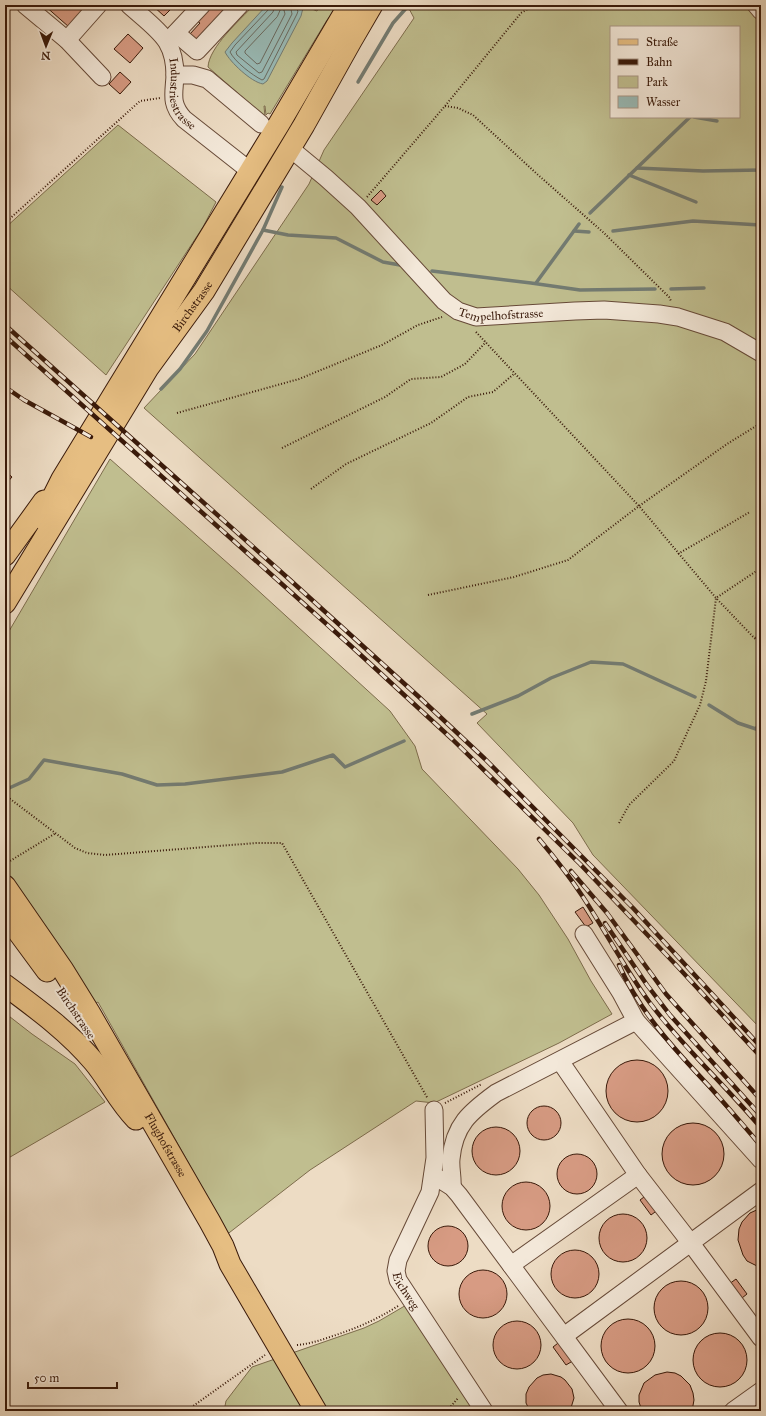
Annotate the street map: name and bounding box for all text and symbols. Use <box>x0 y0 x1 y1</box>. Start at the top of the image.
north arrow <box>26 26 66 66</box>
legend <box>610 26 740 118</box>
text: Straße <box>646 35 678 49</box>
text: N <box>40 49 51 62</box>
text: Bahn <box>646 55 673 69</box>
street label: Industriestrasse <box>166 57 199 133</box>
text: Park <box>646 75 668 89</box>
text: Wasser <box>646 95 681 109</box>
street label: Birchstrasse <box>170 278 215 335</box>
street label: Tempelhofstrasse <box>457 305 544 325</box>
street label: Birchstrasse <box>54 984 98 1042</box>
street label: Flughofstrasse <box>142 1110 190 1180</box>
street label: Eichweg <box>389 1271 423 1313</box>
scale bar <box>28 1364 117 1390</box>
text: 50 m <box>34 1371 59 1385</box>

